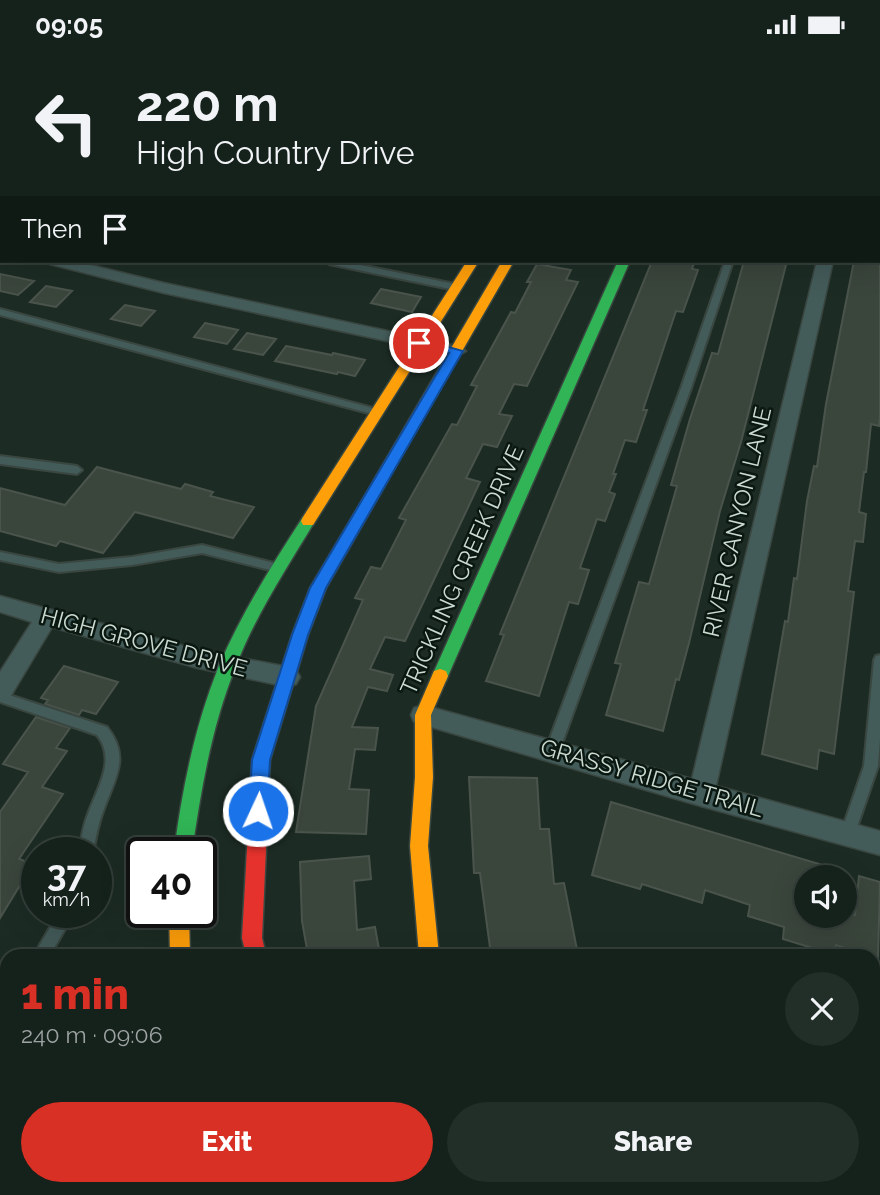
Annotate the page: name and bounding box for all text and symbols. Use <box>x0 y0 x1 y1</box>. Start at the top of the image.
text: 09:05 <box>35 10 103 40</box>
text: 220 m <box>136 75 279 132</box>
icon: left <box>21 77 112 168</box>
text: High Country Drive <box>136 134 415 171</box>
icon: arrive <box>96 210 134 248</box>
text: Then <box>21 214 82 244</box>
pin <box>389 313 449 373</box>
icon: arrive <box>400 324 438 362</box>
street label: RIVER CANYON LANE <box>697 404 776 640</box>
street label: TRICKLING CREEK DRIVE <box>394 441 529 699</box>
street label: HIGH GROVE DRIVE <box>38 601 250 682</box>
street label: GRASSY RIDGE TRAIL <box>538 733 767 822</box>
position arrow <box>221 774 295 848</box>
speed limit sign: 40 <box>126 837 217 928</box>
text: 37 <box>47 853 86 894</box>
map controls <box>794 865 857 928</box>
button: sound <box>794 865 857 928</box>
text: km/h <box>43 889 90 910</box>
text: 1 min <box>21 970 129 1019</box>
button: close <box>785 972 859 1046</box>
text: 240 m · 09:06 <box>21 1021 163 1048</box>
button: Exit <box>21 1102 433 1182</box>
button: Share <box>447 1102 859 1182</box>

